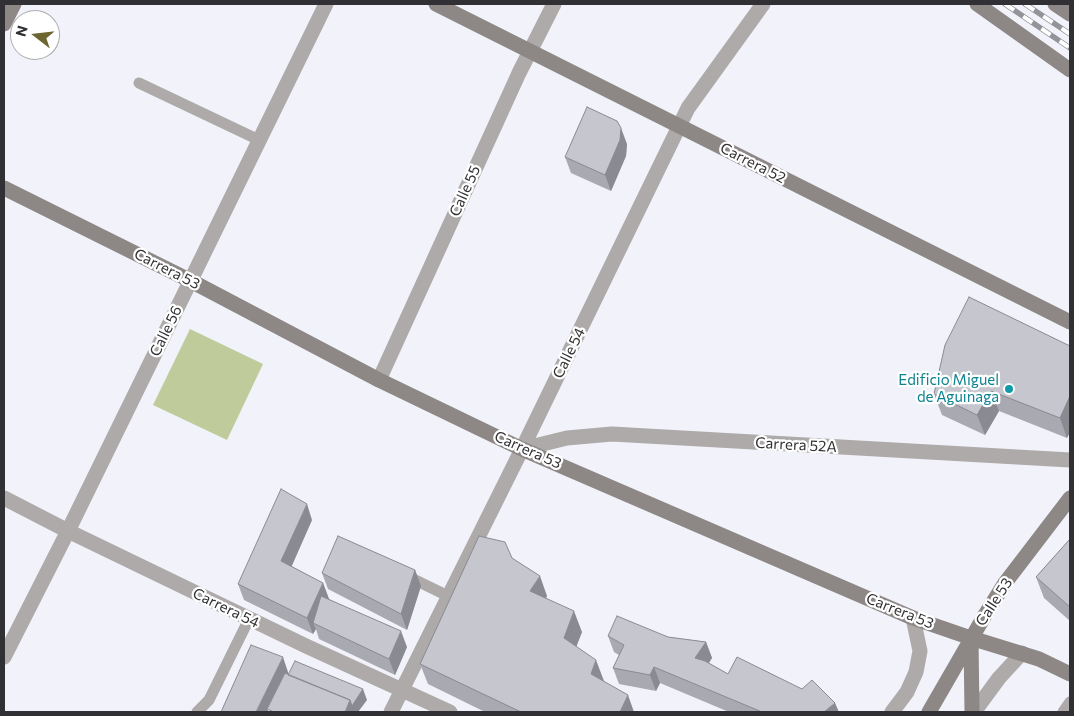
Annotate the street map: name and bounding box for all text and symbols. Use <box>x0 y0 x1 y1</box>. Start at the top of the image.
north arrow <box>10 10 60 60</box>
text: N <box>11 24 31 38</box>
street label: Carrera 52 <box>717 139 789 187</box>
street label: Calle 55 <box>446 163 484 219</box>
street label: Carrera 53 <box>131 245 203 293</box>
street label: Calle 56 <box>146 303 186 359</box>
street label: Calle 54 <box>549 325 589 381</box>
place label: Edificio Miguel de Aguinaga <box>898 371 999 406</box>
marker: Edificio Miguel de Aguinaga <box>1003 383 1015 395</box>
street label: Carrera 53 <box>492 427 564 473</box>
street label: Carrera 52A <box>755 434 837 456</box>
street label: Calle 53 <box>972 575 1016 629</box>
street label: Carrera 54 <box>190 584 262 632</box>
street label: Carrera 53 <box>863 589 937 633</box>

